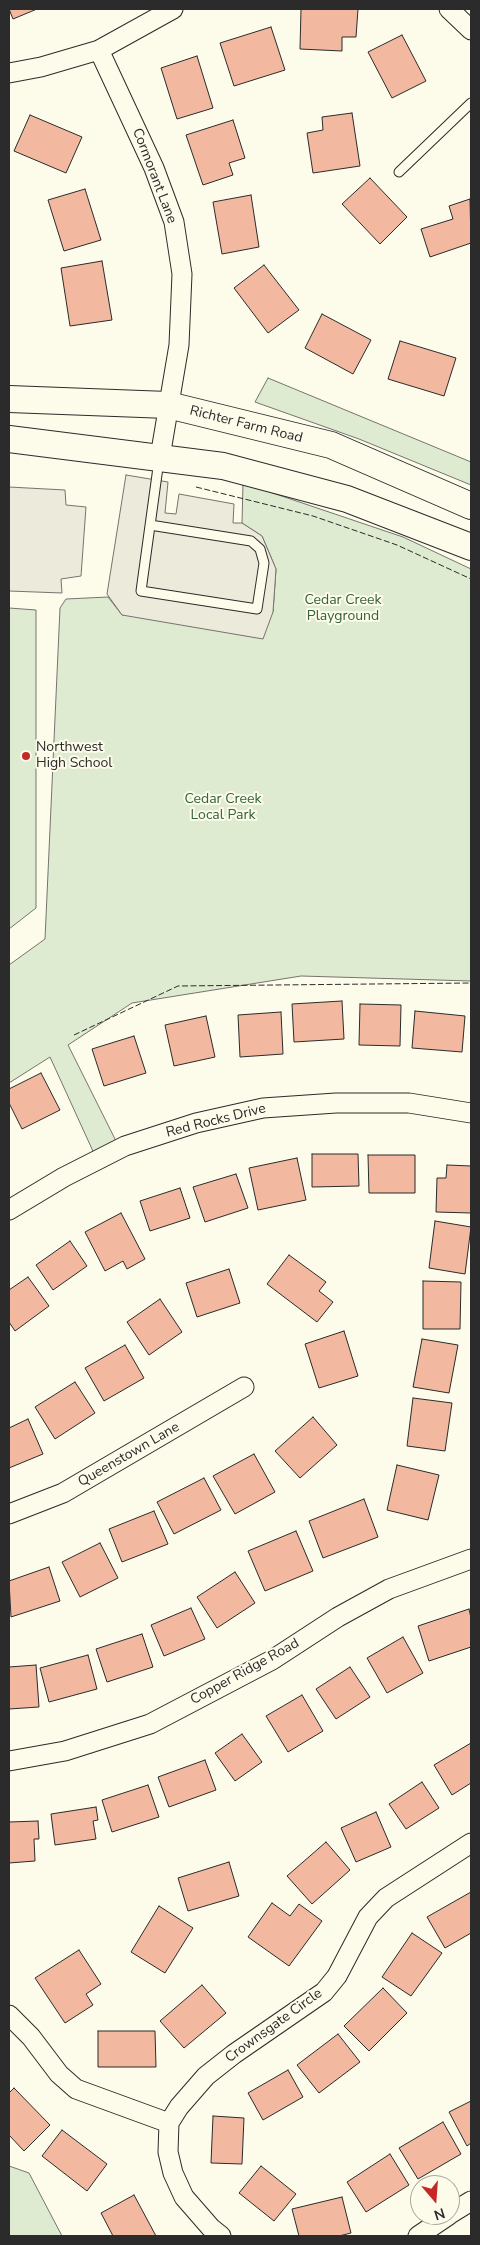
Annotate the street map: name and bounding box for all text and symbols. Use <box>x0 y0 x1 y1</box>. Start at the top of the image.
street label: Cormorant Lane <box>128 126 180 226</box>
street label: Richter Farm Road <box>188 403 304 447</box>
park label: Cedar Creek Playground <box>305 593 381 626</box>
place label: Northwest High School <box>36 740 112 772</box>
marker: Northwest High School <box>20 750 32 762</box>
park label: Cedar Creek Local Park <box>185 792 261 824</box>
street label: Red Rocks Drive <box>164 1100 268 1142</box>
street label: Queenstown Lane <box>75 1419 183 1491</box>
street label: Copper Ridge Road <box>188 1635 302 1709</box>
street label: Crownsgate Circle <box>222 1985 326 2067</box>
north arrow <box>410 2175 460 2225</box>
text: N <box>432 2203 447 2224</box>

